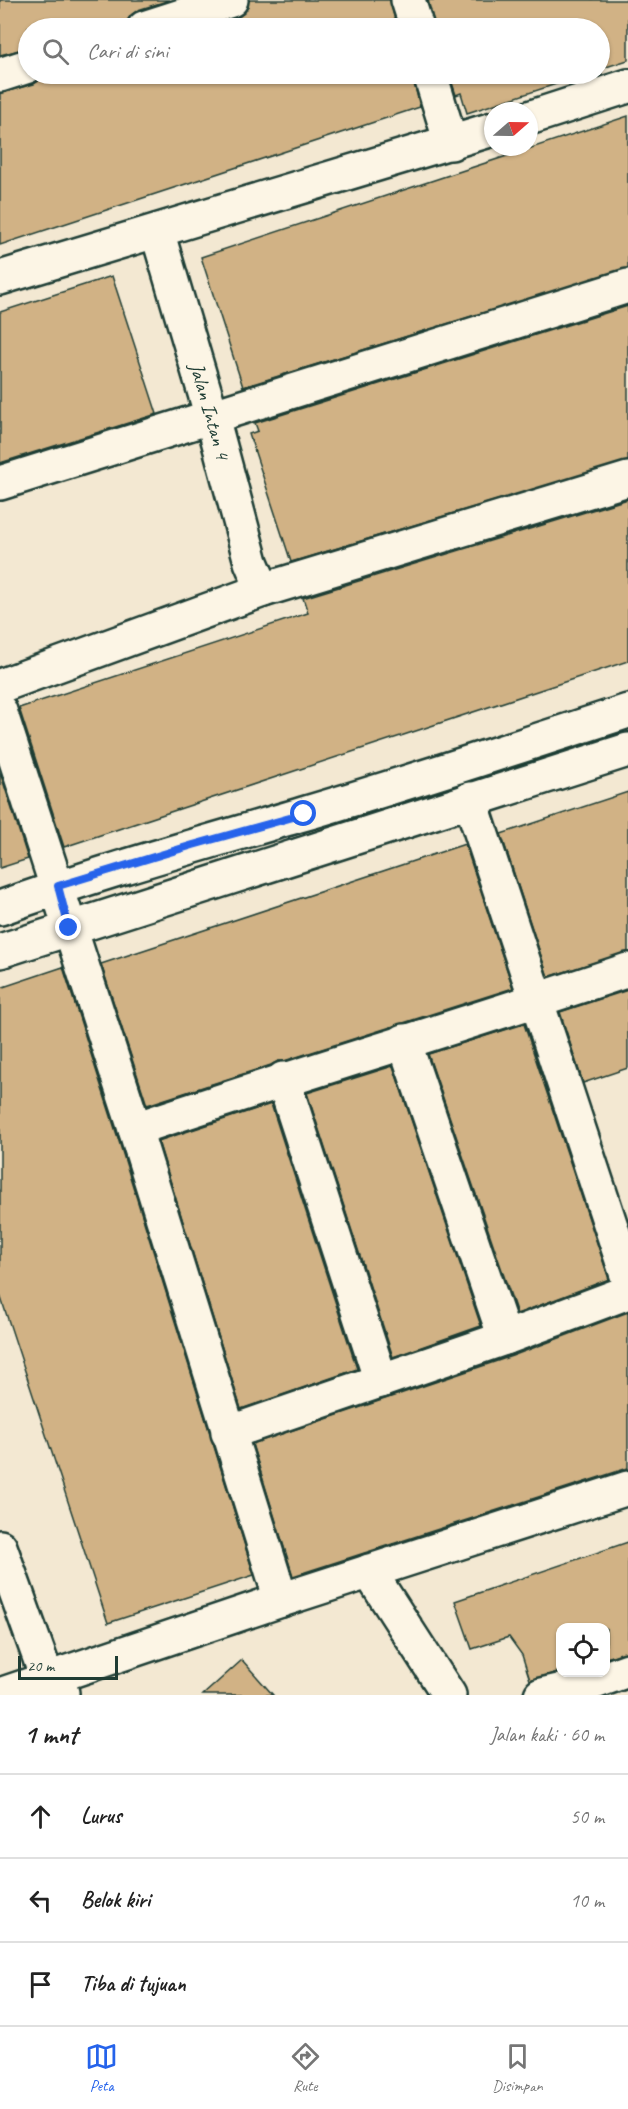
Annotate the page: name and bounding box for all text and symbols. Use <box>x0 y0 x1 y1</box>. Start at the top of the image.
search box <box>18 18 610 84</box>
icon: search <box>39 35 72 68</box>
text: Cari di sini <box>87 37 168 65</box>
north arrow <box>484 102 538 156</box>
street label: Jalan Intan 4 <box>184 359 237 465</box>
route start <box>290 800 316 826</box>
route end <box>55 914 81 940</box>
map controls <box>556 1623 610 1677</box>
button: locate <box>556 1623 610 1677</box>
scale bar <box>18 1653 118 1680</box>
text: 20 m <box>27 1656 54 1676</box>
text: 1 mnt <box>24 1718 77 1751</box>
text: Jalan kaki · 60 m <box>490 1722 604 1747</box>
icon: ahead <box>24 1800 57 1833</box>
text: Lurus <box>81 1802 121 1830</box>
text: 50 m <box>570 1804 604 1829</box>
icon: left <box>24 1884 57 1917</box>
text: Belok kiri <box>81 1886 150 1914</box>
text: 10 m <box>570 1888 604 1913</box>
icon: arrive <box>24 1968 57 2001</box>
text: Tiba di tujuan <box>81 1970 186 1998</box>
tab: Peta <box>85 2040 118 2096</box>
tab: Rute <box>289 2040 322 2096</box>
tab: Disimpan <box>492 2040 543 2096</box>

